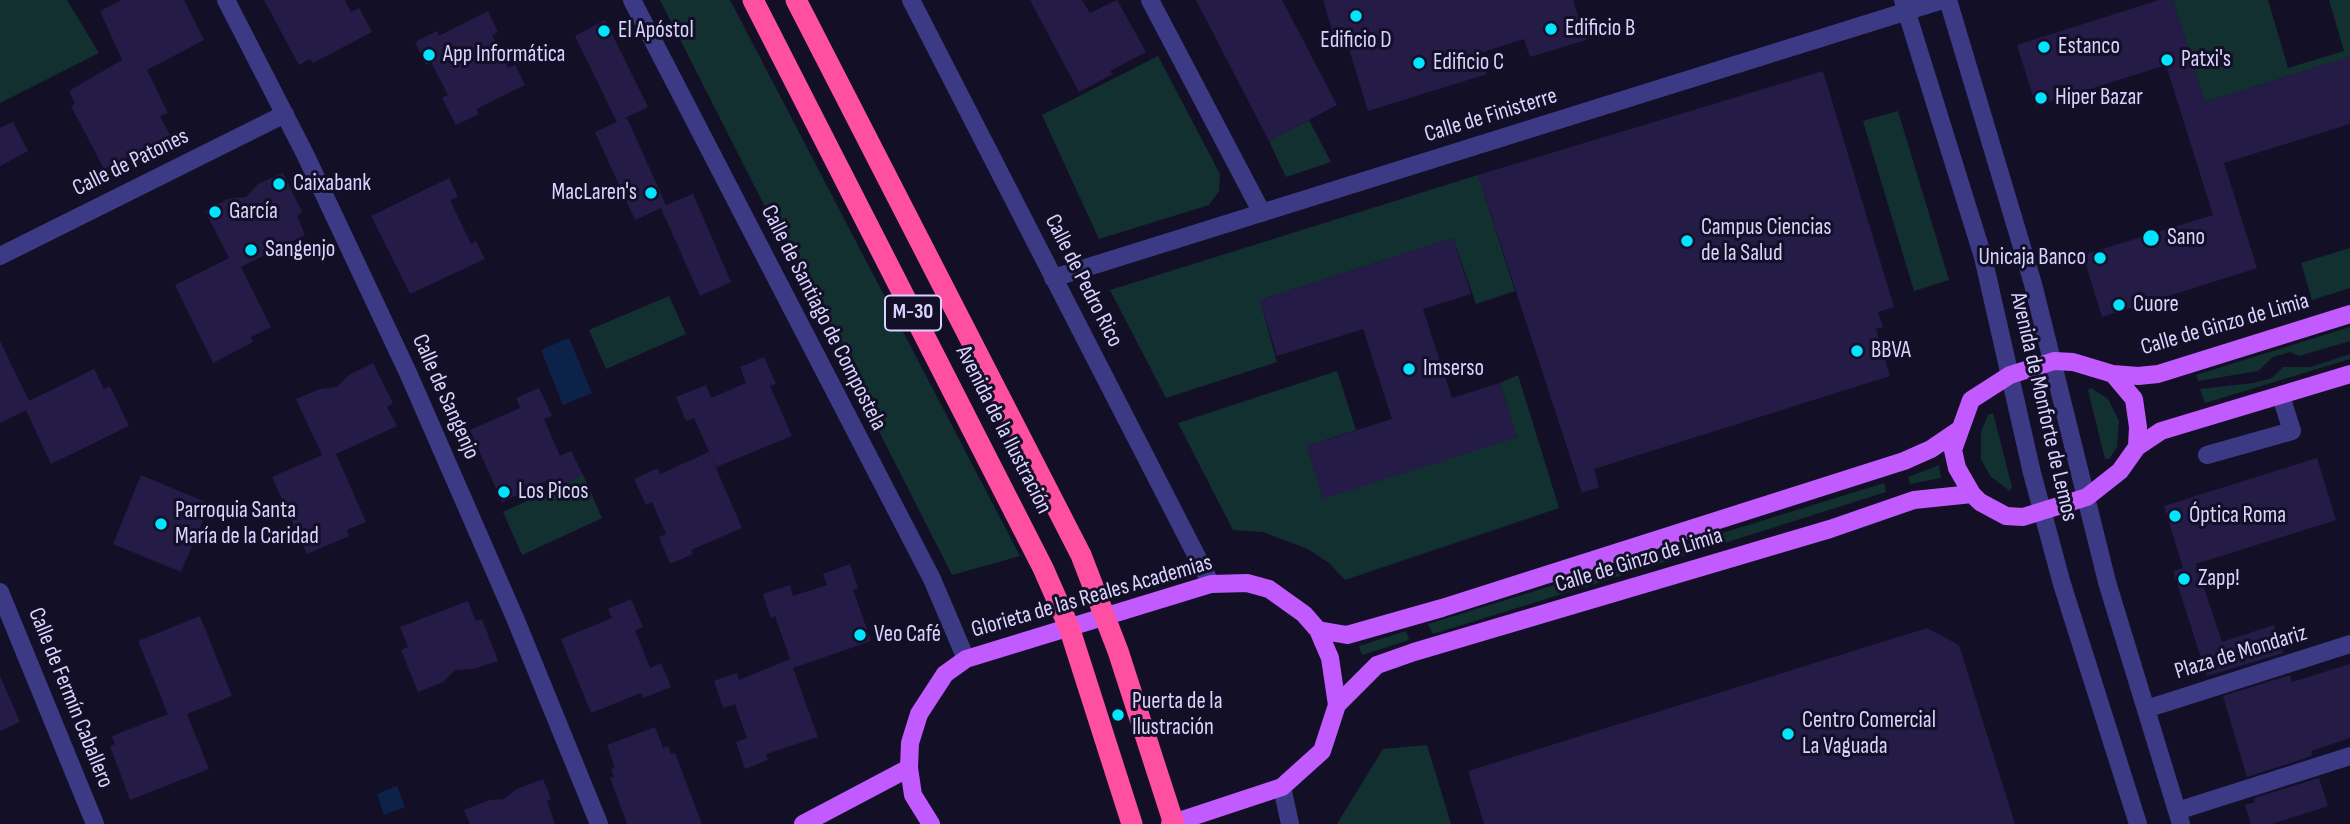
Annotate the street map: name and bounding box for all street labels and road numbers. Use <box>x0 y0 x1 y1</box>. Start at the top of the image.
street label: Calle de Finisterre <box>1421 83 1561 149</box>
street label: Calle de Patones <box>69 123 193 203</box>
street label: Calle de Santiago de Compostela <box>754 201 892 435</box>
street label: Calle de Pedro Rico <box>1038 210 1128 352</box>
street label: Calle de Ginzo de Limia <box>2138 288 2312 362</box>
street label: Avenida de Monforte de Lemos <box>2003 290 2083 524</box>
road number: M-30 <box>885 296 941 330</box>
street label: Calle de Sangenjo <box>405 330 485 464</box>
street label: Avenida de la Ilustración <box>949 341 1057 519</box>
street label: Calle de Ginzo de Limia <box>1552 522 1726 600</box>
street label: Glorieta de las Reales Academias <box>968 549 1216 645</box>
street label: Calle de Fermín Caballero <box>21 604 119 792</box>
street label: Plaza de Mondariz <box>2172 620 2310 686</box>

